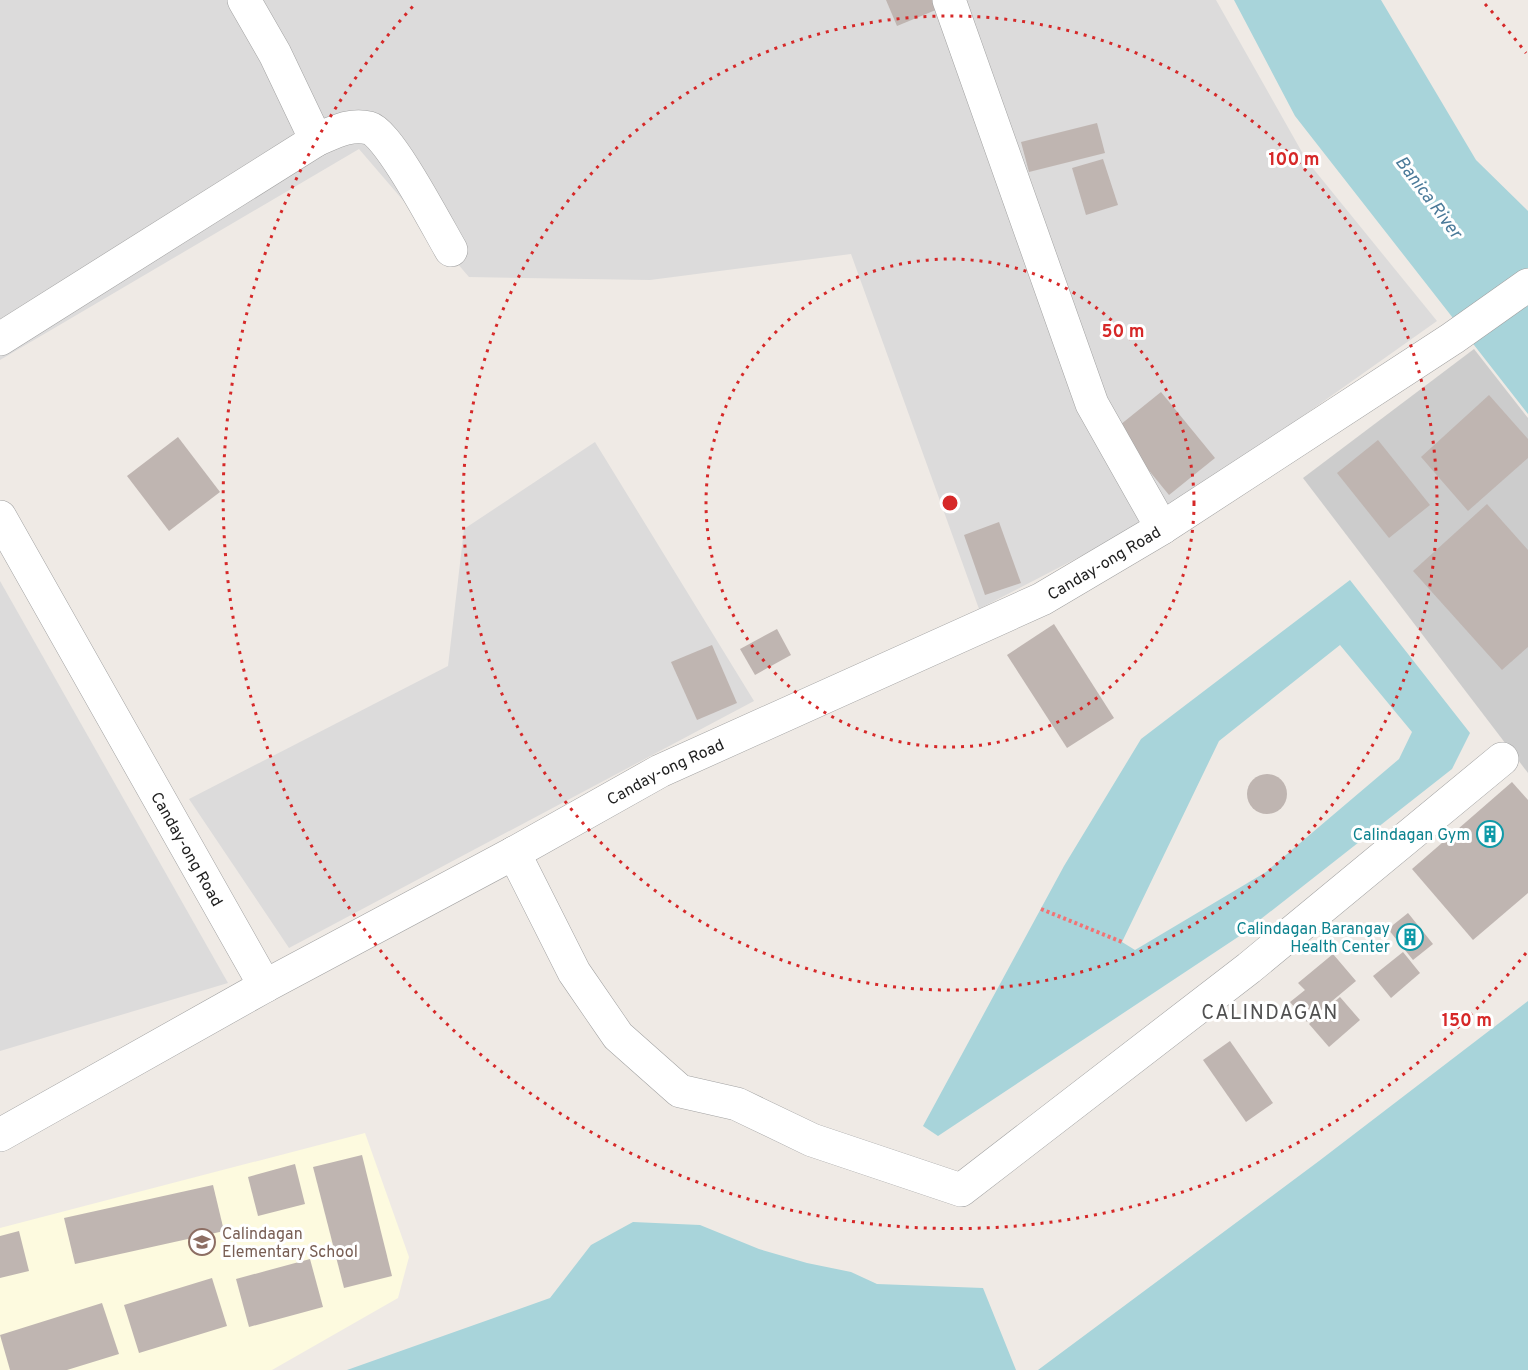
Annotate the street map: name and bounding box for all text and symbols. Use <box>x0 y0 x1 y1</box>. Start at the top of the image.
text: 100 m <box>1268 149 1320 172</box>
water label: Banica River <box>1389 152 1468 246</box>
text: 50 m <box>1101 321 1145 344</box>
centre of rings <box>940 493 960 513</box>
street label: Canday-ong Road <box>1044 523 1165 606</box>
street label: Canday-ong Road <box>604 735 728 811</box>
street label: Canday-ong Road <box>145 789 226 911</box>
building icon: Calindagan Gym <box>1475 819 1505 849</box>
place label: Calindagan Gym <box>1353 826 1470 846</box>
place label: Calindagan Barangay Health Center <box>1237 920 1390 958</box>
building icon: Calindagan Barangay Health Center <box>1395 922 1425 952</box>
district label: CALINDAGAN <box>1201 1001 1339 1027</box>
text: 150 m <box>1442 1010 1492 1033</box>
place label: Calindagan Elementary School <box>222 1225 358 1263</box>
school or university icon: Calindagan Elementary School <box>187 1227 217 1257</box>

